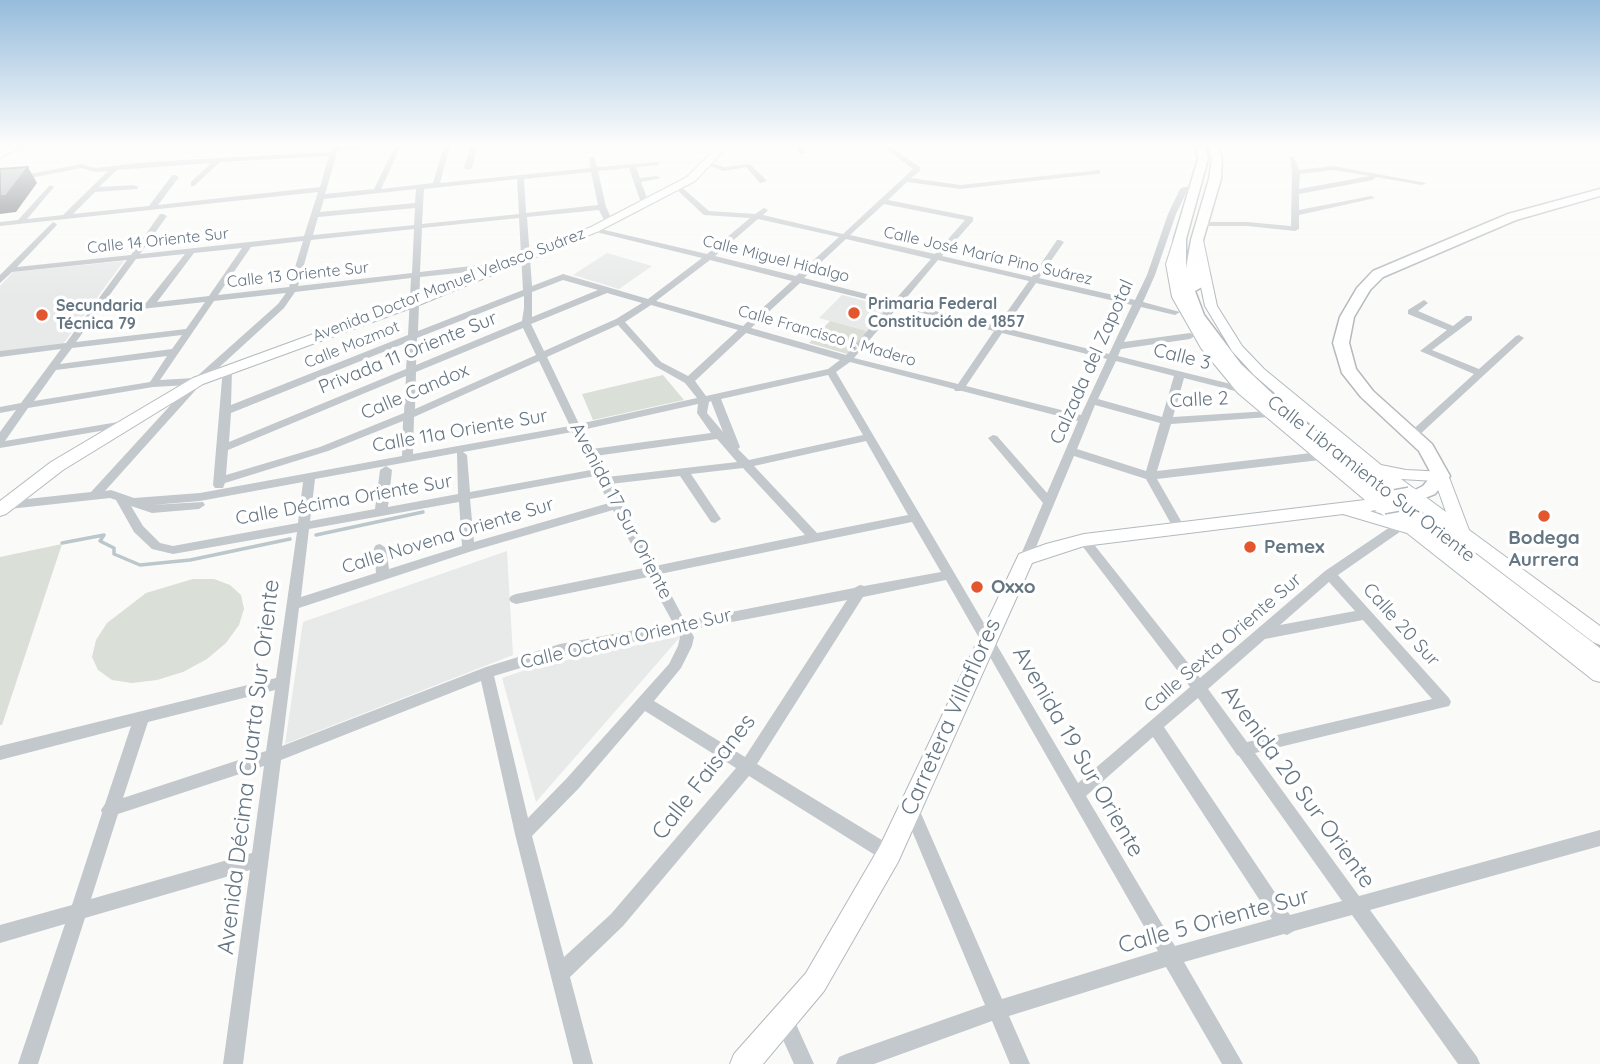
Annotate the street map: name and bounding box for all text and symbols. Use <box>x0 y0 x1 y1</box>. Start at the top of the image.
street label: Calle José María Pino Suárez <box>882 223 1094 289</box>
street label: Calle 14 Oriente Sur <box>86 224 230 258</box>
street label: Avenida Doctor Manuel Velasco Suárez <box>310 224 588 346</box>
street label: Calle Miguel Hidalgo <box>701 231 851 287</box>
street label: Calle 13 Oriente Sur <box>226 258 370 292</box>
street label: Calzada del Zapotal <box>1045 276 1139 448</box>
place label: Primaria Federal Constitución de 1857 <box>868 294 1025 332</box>
place label: Secundaria Técnica 79 <box>56 296 143 334</box>
street label: Calle Francisco I. Madero <box>736 301 918 371</box>
marker: Primaria Federal Constitución de 1857 <box>846 305 862 321</box>
marker: Secundaria Técnica 79 <box>34 307 50 323</box>
street label: Privada 11 Oriente Sur <box>315 307 501 399</box>
street label: Calle Mozmot <box>302 317 402 373</box>
street label: Calle 3 <box>1151 339 1213 375</box>
street label: Calle Candox <box>357 359 473 425</box>
street label: Calle 2 <box>1169 387 1229 413</box>
street label: Calle Libramiento Sur Oriente <box>1263 391 1479 567</box>
street label: Calle 11a Oriente Sur <box>370 404 550 458</box>
street label: Avenida 17 Sur Oriente <box>565 419 677 603</box>
street label: Calle Décima Oriente Sur <box>234 470 454 530</box>
street label: Calle Novena Oriente Sur <box>339 493 557 579</box>
marker: Bodega Aurrera <box>1536 508 1552 524</box>
place label: Bodega Aurrera <box>1508 527 1580 571</box>
place label: Pemex <box>1264 536 1324 558</box>
marker: Pemex <box>1242 539 1258 555</box>
street label: Calle Sexta Oriente Sur <box>1139 568 1307 718</box>
place label: Oxxo <box>991 576 1036 598</box>
street label: Avenida Décima Cuarta Sur Oriente <box>212 578 286 956</box>
marker: Oxxo <box>969 579 985 595</box>
street label: Calle 20 Sur <box>1358 579 1444 671</box>
street label: Calle Octava Oriente Sur <box>518 604 734 674</box>
street label: Carretera Villaflores <box>895 614 1007 820</box>
street label: Avenida 19 Sur Oriente <box>1006 642 1150 862</box>
street label: Avenida 20 Sur Oriente <box>1215 680 1381 894</box>
street label: Calle Faisanes <box>646 709 762 845</box>
street label: Calle 5 Oriente Sur <box>1115 882 1313 960</box>

